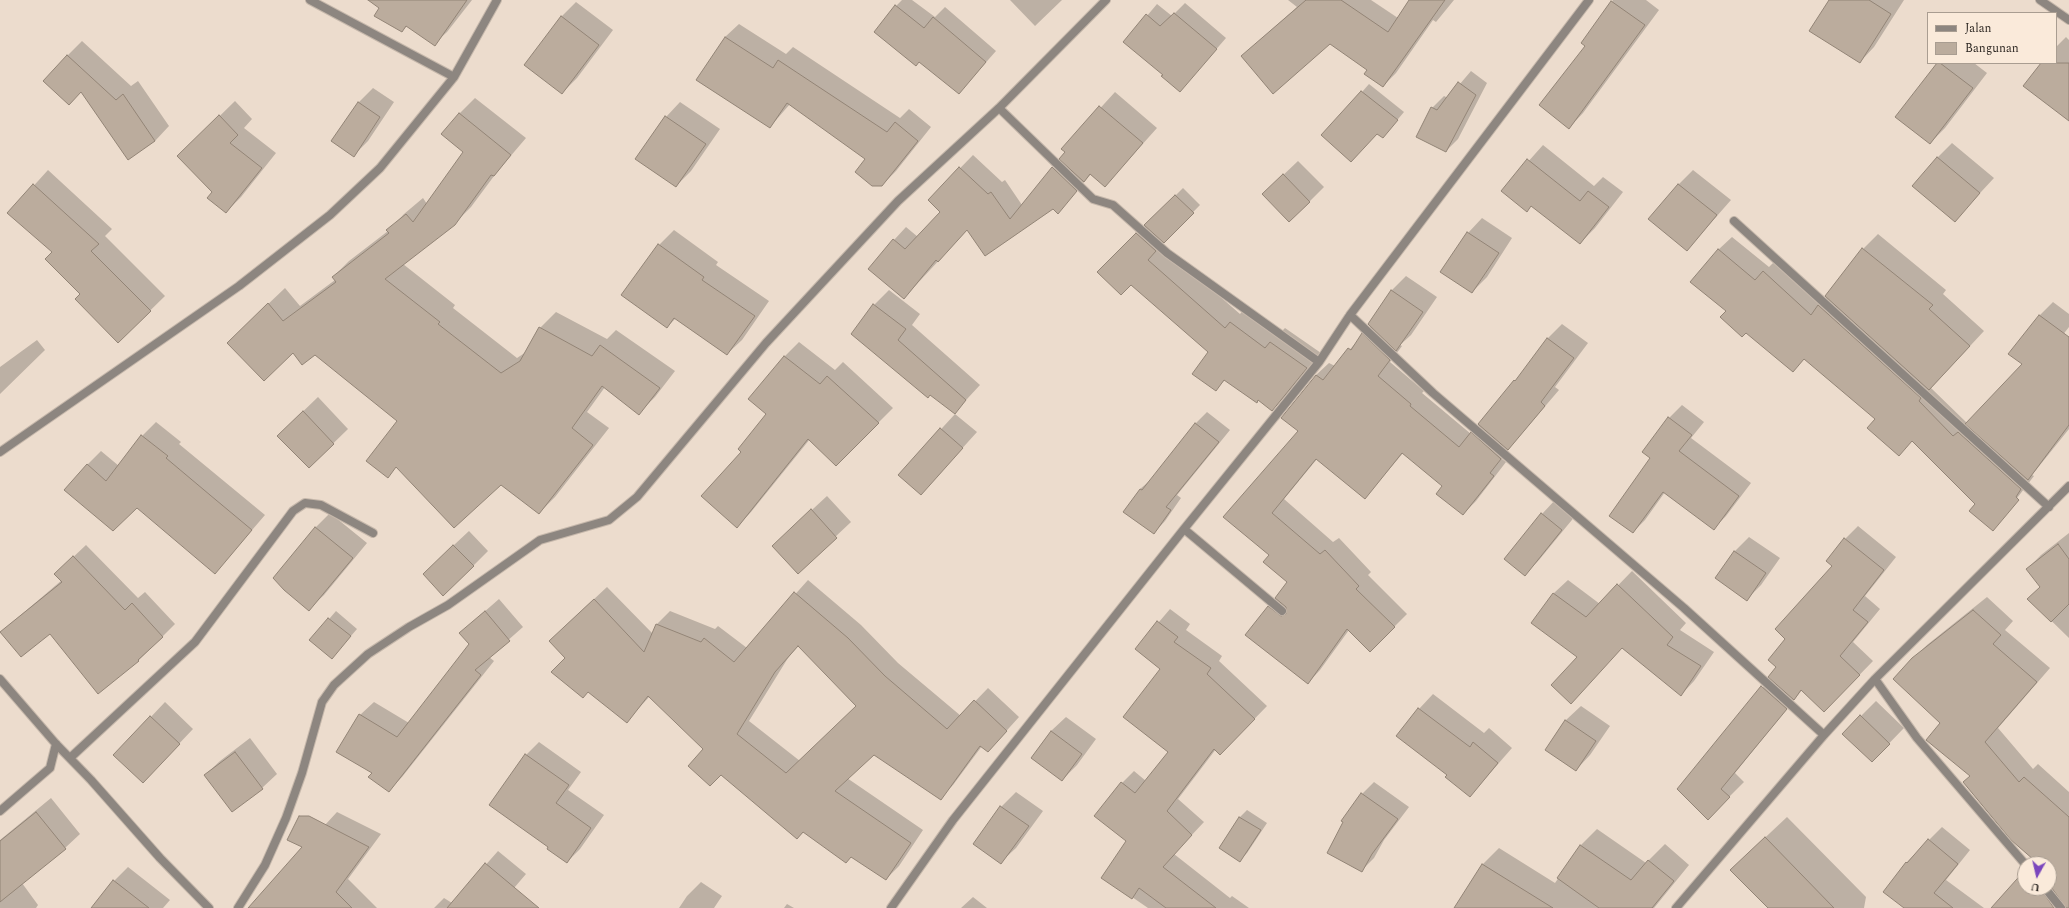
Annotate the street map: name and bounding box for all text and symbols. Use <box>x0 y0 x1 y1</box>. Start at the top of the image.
legend <box>1927 12 2057 64</box>
text: Jalan <box>1965 19 1992 38</box>
text: Bangunan <box>1965 39 2019 58</box>
north arrow <box>2017 856 2057 896</box>
text: U <box>2030 878 2041 896</box>

